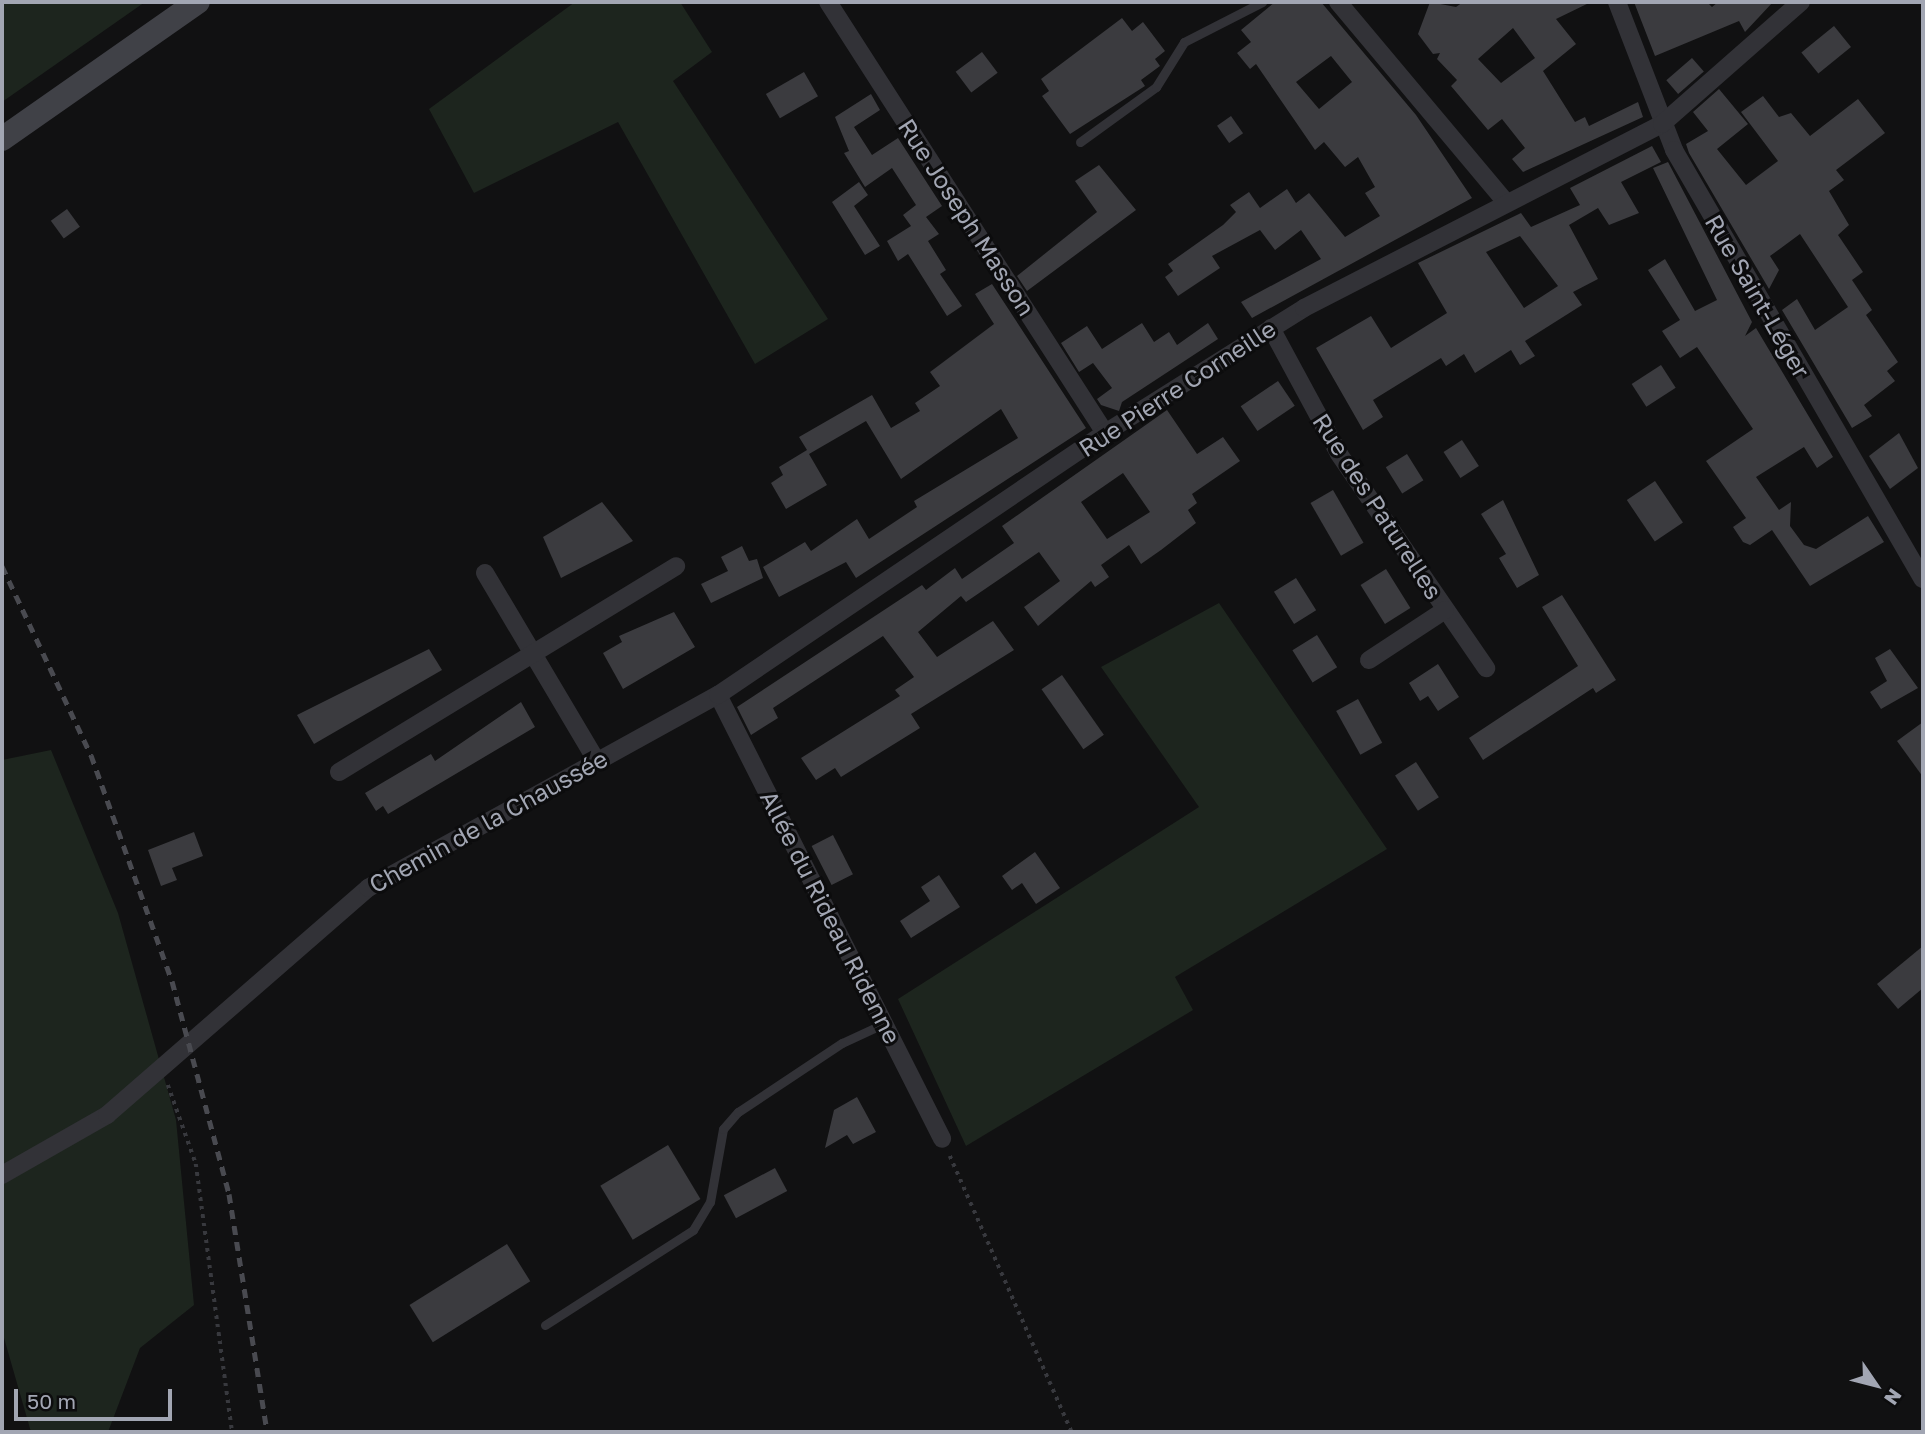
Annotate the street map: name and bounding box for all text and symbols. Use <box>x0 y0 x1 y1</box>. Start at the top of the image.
street label: Rue Joseph Masson <box>893 113 1041 321</box>
street label: Rue Saint-Léger <box>1700 209 1816 383</box>
street label: Rue Pierre Corneille <box>1073 314 1281 462</box>
street label: Rue des Paturelles <box>1307 408 1449 604</box>
street label: Chemin de la Chaussée <box>364 743 612 899</box>
street label: Allée du Rideau Ridenne <box>755 786 907 1048</box>
north arrow <box>1841 1350 1911 1420</box>
scale bar <box>18 1374 175 1418</box>
text: N <box>1880 1385 1907 1410</box>
text: 50 m <box>27 1388 76 1414</box>

